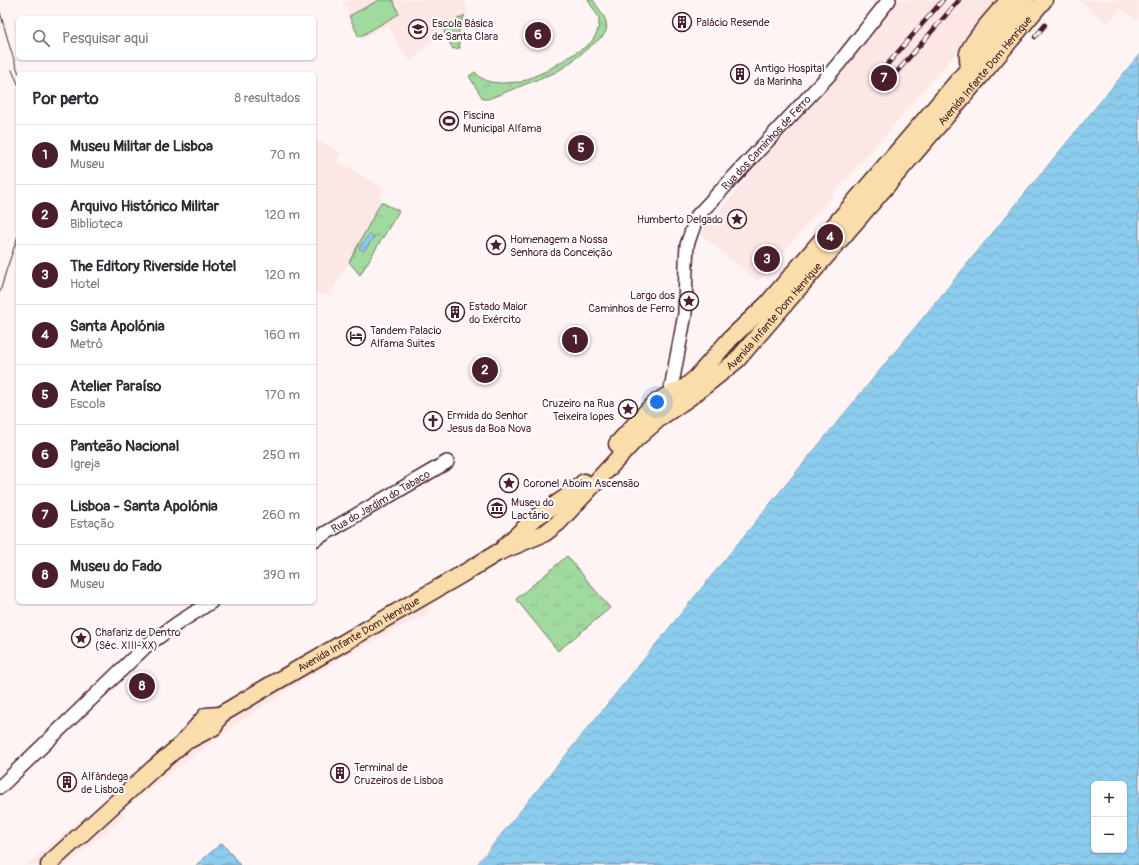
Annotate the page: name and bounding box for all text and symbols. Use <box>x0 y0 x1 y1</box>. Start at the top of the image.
building icon: Palácio Resende <box>671 11 693 33</box>
street label: Avenida Infante Dom Henrique <box>935 13 1035 128</box>
search box <box>16 16 316 60</box>
place label: Palácio Resende <box>696 16 770 29</box>
place label: Escola Básica de Santa Clara <box>432 17 498 43</box>
school or university icon: Escola Básica de Santa Clara <box>407 18 429 40</box>
pin: 6 <box>525 20 551 50</box>
icon: search <box>30 27 52 49</box>
text: Pesquisar aqui <box>62 29 148 48</box>
place label: Antigo Hospital da Marinha <box>754 62 825 88</box>
building icon: Antigo Hospital da Marinha <box>729 63 751 85</box>
pin: 7 <box>871 63 897 93</box>
text: Por perto <box>32 88 99 109</box>
text: 8 resultados <box>234 90 300 106</box>
street label: Rua dos Caminhos de Ferro <box>719 92 813 192</box>
place label: Piscina Municipal Alfama <box>463 109 541 135</box>
sports icon: Piscina Municipal Alfama <box>438 110 460 132</box>
pin: 5 <box>568 133 594 163</box>
text: Museu Militar de Lisboa <box>70 137 213 156</box>
text: 1 <box>42 147 48 163</box>
text: 70 m <box>270 147 300 163</box>
text: Museu <box>70 156 105 172</box>
text: Arquivo Histórico Militar <box>70 197 219 216</box>
text: 2 <box>41 207 49 223</box>
text: 120 m <box>264 207 300 223</box>
place icon: Humberto Delgado <box>726 208 748 230</box>
place label: Humberto Delgado <box>637 213 723 226</box>
text: Biblioteca <box>70 216 123 232</box>
pin: 4 <box>817 222 843 252</box>
place label: Homenagem a Nossa Senhora da Conceição <box>510 233 612 259</box>
place icon: Homenagem a Nossa Senhora da Conceição <box>485 234 507 256</box>
pin: 3 <box>754 244 780 274</box>
text: The Editory Riverside Hotel <box>70 257 236 276</box>
street label: Avenida Infante Dom Henrique <box>723 259 825 373</box>
text: 3 <box>41 267 49 283</box>
text: 120 m <box>264 267 300 283</box>
text: Hotel <box>70 276 100 292</box>
place label: Largo dos Caminhos de Ferro <box>588 289 675 315</box>
place icon: Largo dos Caminhos de Ferro <box>678 290 700 312</box>
place label: Estado Maior do Exército <box>469 300 528 326</box>
building icon: Estado Maior do Exército <box>444 301 466 323</box>
text: Santa Apolónia <box>70 317 165 336</box>
place label: Tandem Palacio Alfama Suites <box>370 324 441 350</box>
hotel icon: Tandem Palacio Alfama Suites <box>345 325 367 347</box>
pin: 1 <box>562 325 588 355</box>
text: 4 <box>41 327 49 343</box>
text: 160 m <box>264 327 300 343</box>
text: Metrô <box>70 336 103 352</box>
pin: 2 <box>472 355 498 385</box>
text: Atelier Paraíso <box>70 377 161 396</box>
text: 5 <box>41 387 49 403</box>
text: 170 m <box>265 387 300 403</box>
your location <box>647 392 667 412</box>
text: Escola <box>70 396 105 412</box>
place label: Cruzeiro na Rua Teixeira lopes <box>542 397 614 423</box>
place icon: Cruzeiro na Rua Teixeira lopes <box>617 398 639 420</box>
place label: Ermida do Senhor Jesus da Boa Nova <box>447 409 531 435</box>
church icon: Ermida do Senhor Jesus da Boa Nova <box>422 410 444 432</box>
text: Panteão Nacional <box>70 437 179 456</box>
text: 6 <box>41 447 49 463</box>
text: 250 m <box>262 447 300 463</box>
text: Igreja <box>70 456 100 472</box>
street label: Rua do Jardim do Tabaco <box>329 467 432 535</box>
place icon: Coronel Aboim Ascensão <box>498 472 520 494</box>
place label: Coronel Aboim Ascensão <box>523 477 640 490</box>
place label: Museu do Lactário <box>511 496 554 522</box>
text: Lisboa - Santa Apolónia <box>70 497 218 516</box>
museum icon: Museu do Lactário <box>486 497 508 519</box>
text: 7 <box>42 507 48 523</box>
text: 260 m <box>262 507 300 523</box>
text: Estação <box>70 516 114 532</box>
text: Museu do Fado <box>70 557 162 576</box>
text: 8 <box>42 567 48 583</box>
text: 390 m <box>263 567 300 583</box>
text: Museu <box>70 576 105 592</box>
street label: Avenida Infante Dom Henrique <box>295 594 422 675</box>
place label: Chafariz de Dentro (Séc. XIII-XX) <box>95 626 181 652</box>
place icon: Chafariz de Dentro (Séc. XIII-XX) <box>70 627 92 649</box>
pin: 8 <box>129 671 155 701</box>
place label: Terminal de Cruzeiros de Lisboa <box>354 761 443 787</box>
building icon: Terminal de Cruzeiros de Lisboa <box>329 762 351 784</box>
place label: Alfândega de Lisboa <box>81 770 128 796</box>
building icon: Alfândega de Lisboa <box>56 771 78 793</box>
map controls <box>1091 781 1127 853</box>
button: + <box>1091 781 1127 817</box>
button: − <box>1091 817 1127 853</box>

